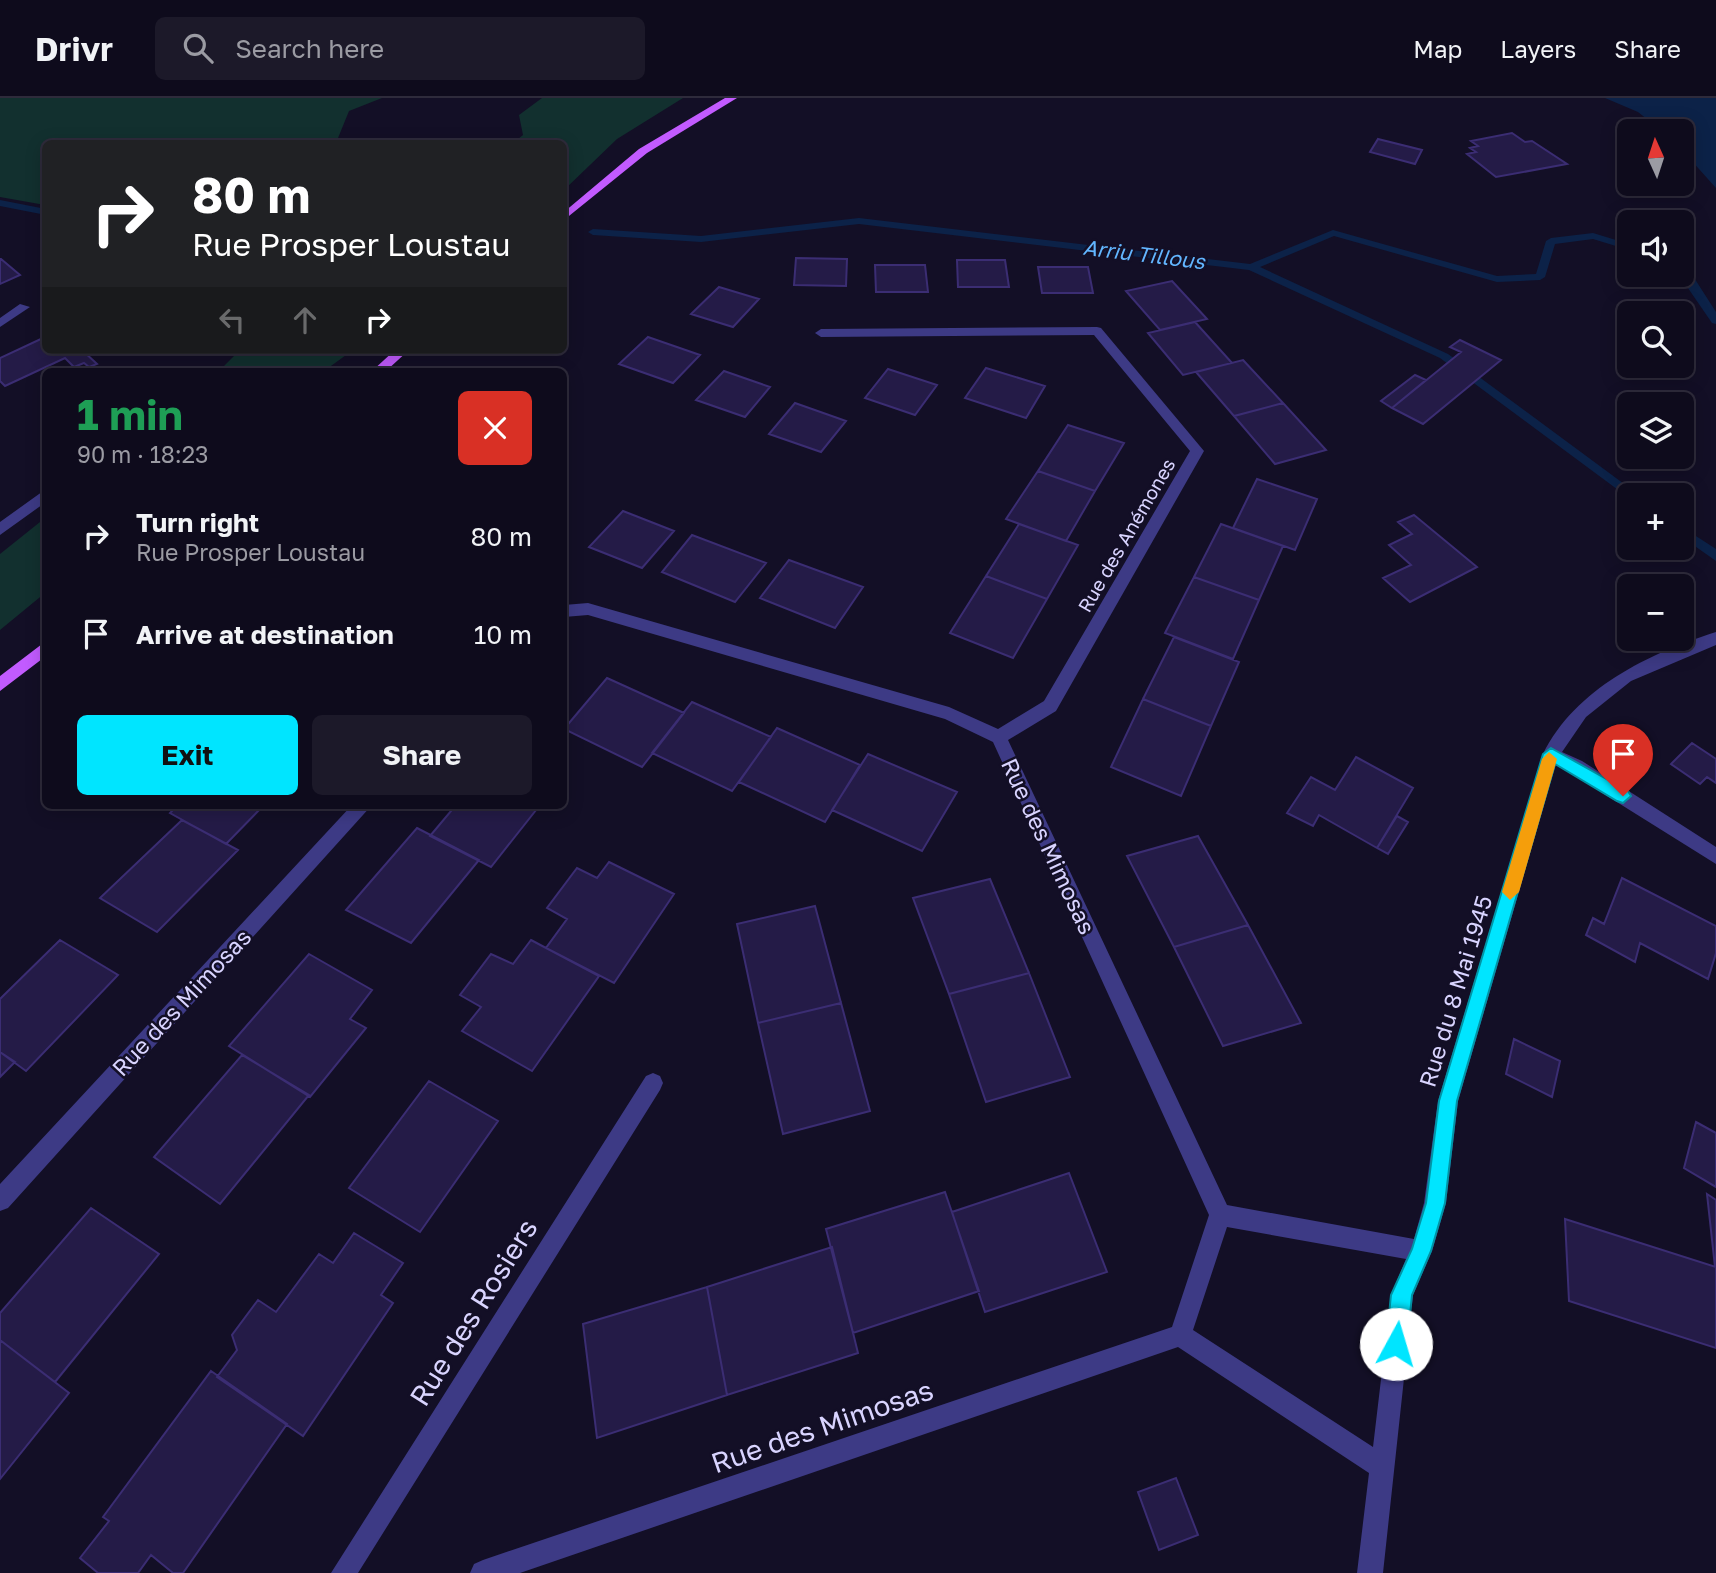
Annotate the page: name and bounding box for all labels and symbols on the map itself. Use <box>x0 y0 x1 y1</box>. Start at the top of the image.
north arrow <box>1617 119 1694 196</box>
water label: Arriu Tillous <box>1082 234 1207 274</box>
street label: Rue des Anémones <box>1073 454 1179 616</box>
pin <box>1593 724 1653 796</box>
street label: Rue des Mimosas <box>996 753 1102 939</box>
street label: Rue du 8 Mai 1945 <box>1413 892 1497 1090</box>
street label: Rue des Mimosas <box>106 923 256 1081</box>
street label: Rue des Rosiers <box>402 1213 544 1411</box>
position arrow <box>1359 1307 1433 1381</box>
street label: Rue des Mimosas <box>707 1373 937 1479</box>

